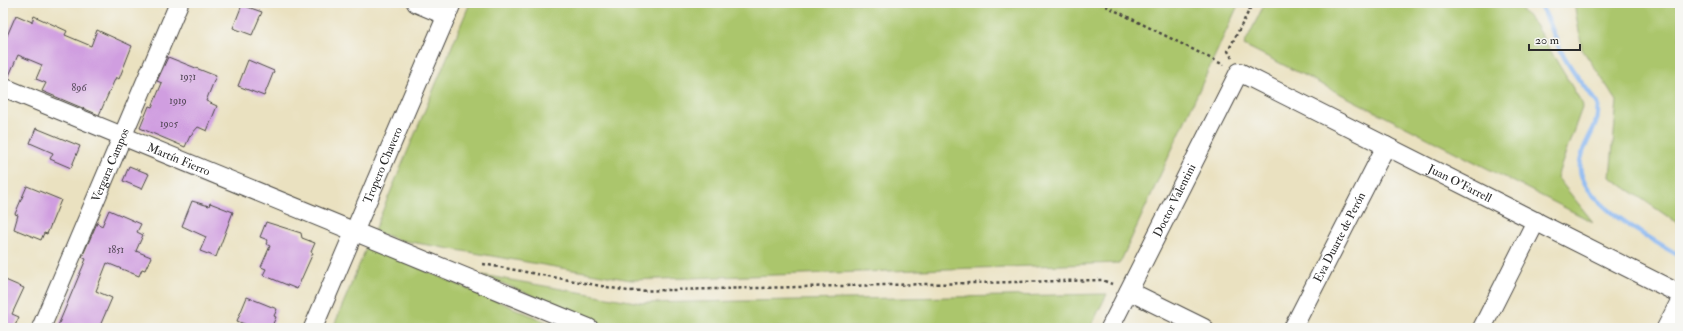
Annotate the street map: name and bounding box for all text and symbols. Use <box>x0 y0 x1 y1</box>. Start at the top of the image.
scale bar <box>1529 26 1580 52</box>
text: 20 m <box>1535 33 1560 48</box>
house number: 1931 <box>180 71 196 83</box>
house number: 896 <box>72 82 87 94</box>
house number: 1919 <box>169 95 187 107</box>
house number: 1905 <box>160 118 179 130</box>
street label: Tropero Chavero <box>360 124 406 206</box>
street label: Vergara Campos <box>88 126 132 204</box>
street label: Martín Fierro <box>145 140 213 179</box>
street label: Juan O'Farrell <box>1425 160 1494 206</box>
street label: Doctor Valentini <box>1150 161 1199 239</box>
street label: Eva Duarte de Perón <box>1310 189 1369 285</box>
house number: 1851 <box>108 244 125 256</box>

